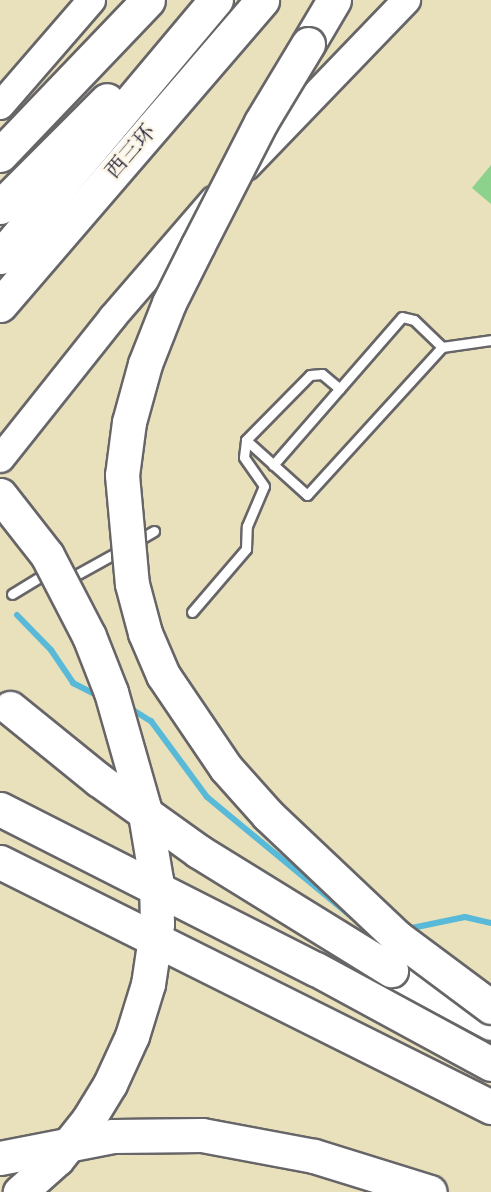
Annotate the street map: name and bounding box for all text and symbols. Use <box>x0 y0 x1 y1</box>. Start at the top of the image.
street label: 西三环 <box>101 120 161 184</box>

